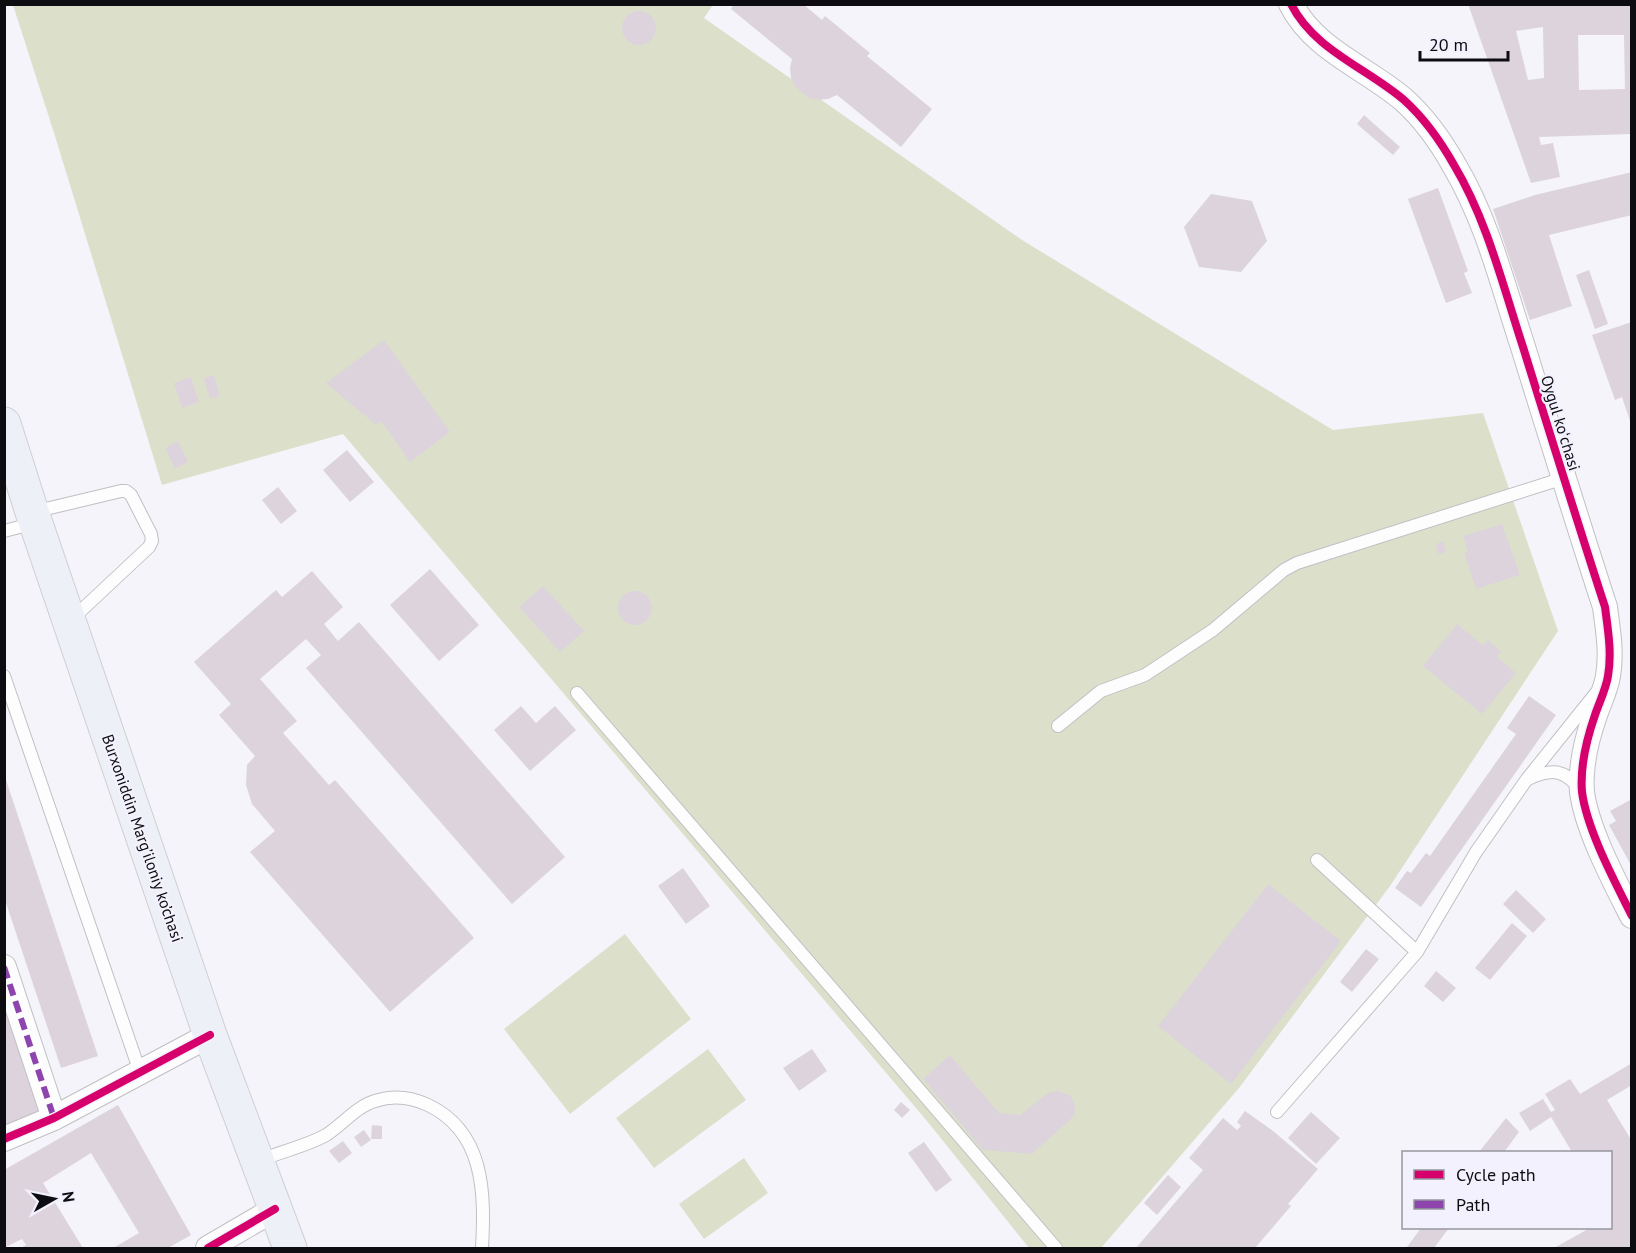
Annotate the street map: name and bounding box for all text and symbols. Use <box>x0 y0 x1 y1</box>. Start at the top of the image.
scale bar <box>1420 24 1508 62</box>
text: 20 m <box>1429 33 1468 56</box>
street label: Oygul koʻchasi <box>1537 373 1585 473</box>
street label: Burxoniddin Marg’iloniy ko’chasi <box>98 731 188 945</box>
legend <box>1402 1151 1612 1229</box>
text: Cycle path <box>1456 1163 1536 1186</box>
north arrow <box>24 1169 84 1229</box>
text: N <box>58 1190 80 1203</box>
text: Path <box>1456 1193 1490 1216</box>

